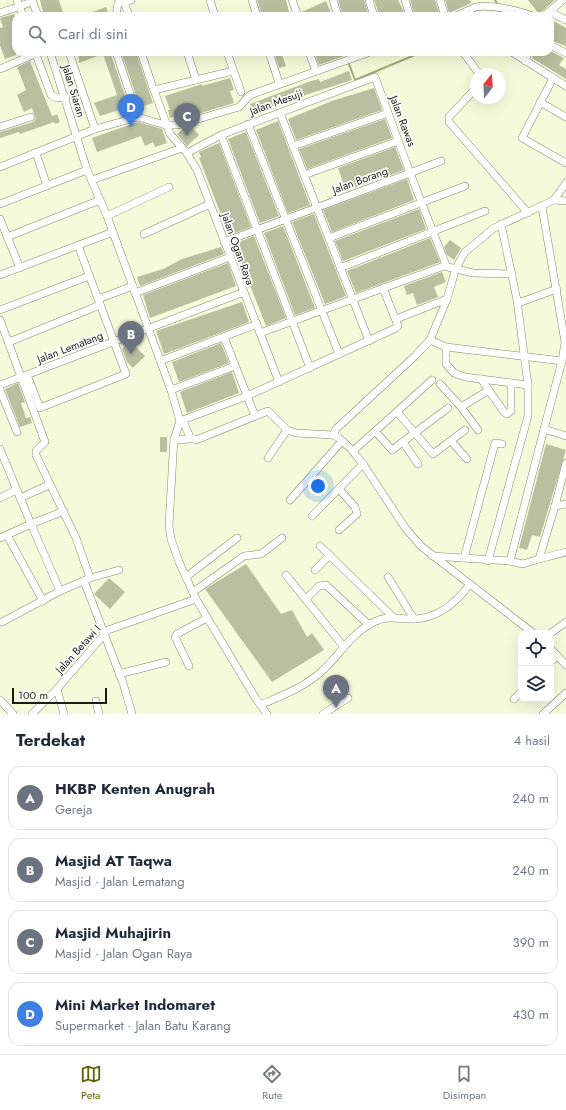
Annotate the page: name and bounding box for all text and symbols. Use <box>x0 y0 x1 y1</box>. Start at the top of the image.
search box <box>12 12 554 56</box>
icon: search <box>26 23 48 45</box>
text: Cari di sini <box>58 23 128 45</box>
street label: Jalan Siaran <box>58 61 90 119</box>
north arrow <box>470 68 506 104</box>
street label: Jalan Mesuji <box>245 85 305 120</box>
street label: Jalan Rawas <box>385 91 420 149</box>
pin: D <box>118 94 144 127</box>
pin: C <box>174 103 200 136</box>
street label: Jalan Borang <box>328 163 390 198</box>
street label: Jalan Ogan Raya <box>217 209 258 287</box>
pin: B <box>118 321 144 354</box>
street label: Jalan Lematang <box>33 327 105 368</box>
your location <box>308 476 328 496</box>
street label: Jalan Betawi I <box>50 621 104 678</box>
map controls <box>518 630 554 702</box>
button: locate <box>518 630 554 666</box>
button: layers <box>518 666 554 702</box>
pin: A <box>323 675 349 708</box>
scale bar <box>12 686 107 705</box>
text: 100 m <box>18 687 48 703</box>
text: Terdekat <box>16 728 85 752</box>
text: 4 hasil <box>514 731 550 750</box>
text: HKBP Kenten Anugrah <box>55 778 215 800</box>
text: A <box>25 789 35 808</box>
text: 240 m <box>512 789 549 808</box>
text: Gereja <box>55 800 92 819</box>
text: Masjid AT Taqwa <box>55 850 172 872</box>
text: B <box>26 861 34 880</box>
text: 240 m <box>512 861 549 880</box>
text: Masjid · Jalan Lematang <box>55 872 185 891</box>
text: Masjid Muhajirin <box>55 922 171 944</box>
text: C <box>25 933 35 952</box>
text: 390 m <box>513 933 549 952</box>
text: Masjid · Jalan Ogan Raya <box>55 944 192 963</box>
text: Mini Market Indomaret <box>55 994 215 1016</box>
text: D <box>25 1005 35 1024</box>
text: 430 m <box>512 1005 549 1024</box>
text: Supermarket · Jalan Batu Karang <box>55 1016 231 1035</box>
tab: Peta <box>80 1063 102 1103</box>
tab: Rute <box>261 1063 283 1103</box>
tab: Disimpan <box>443 1063 486 1103</box>

